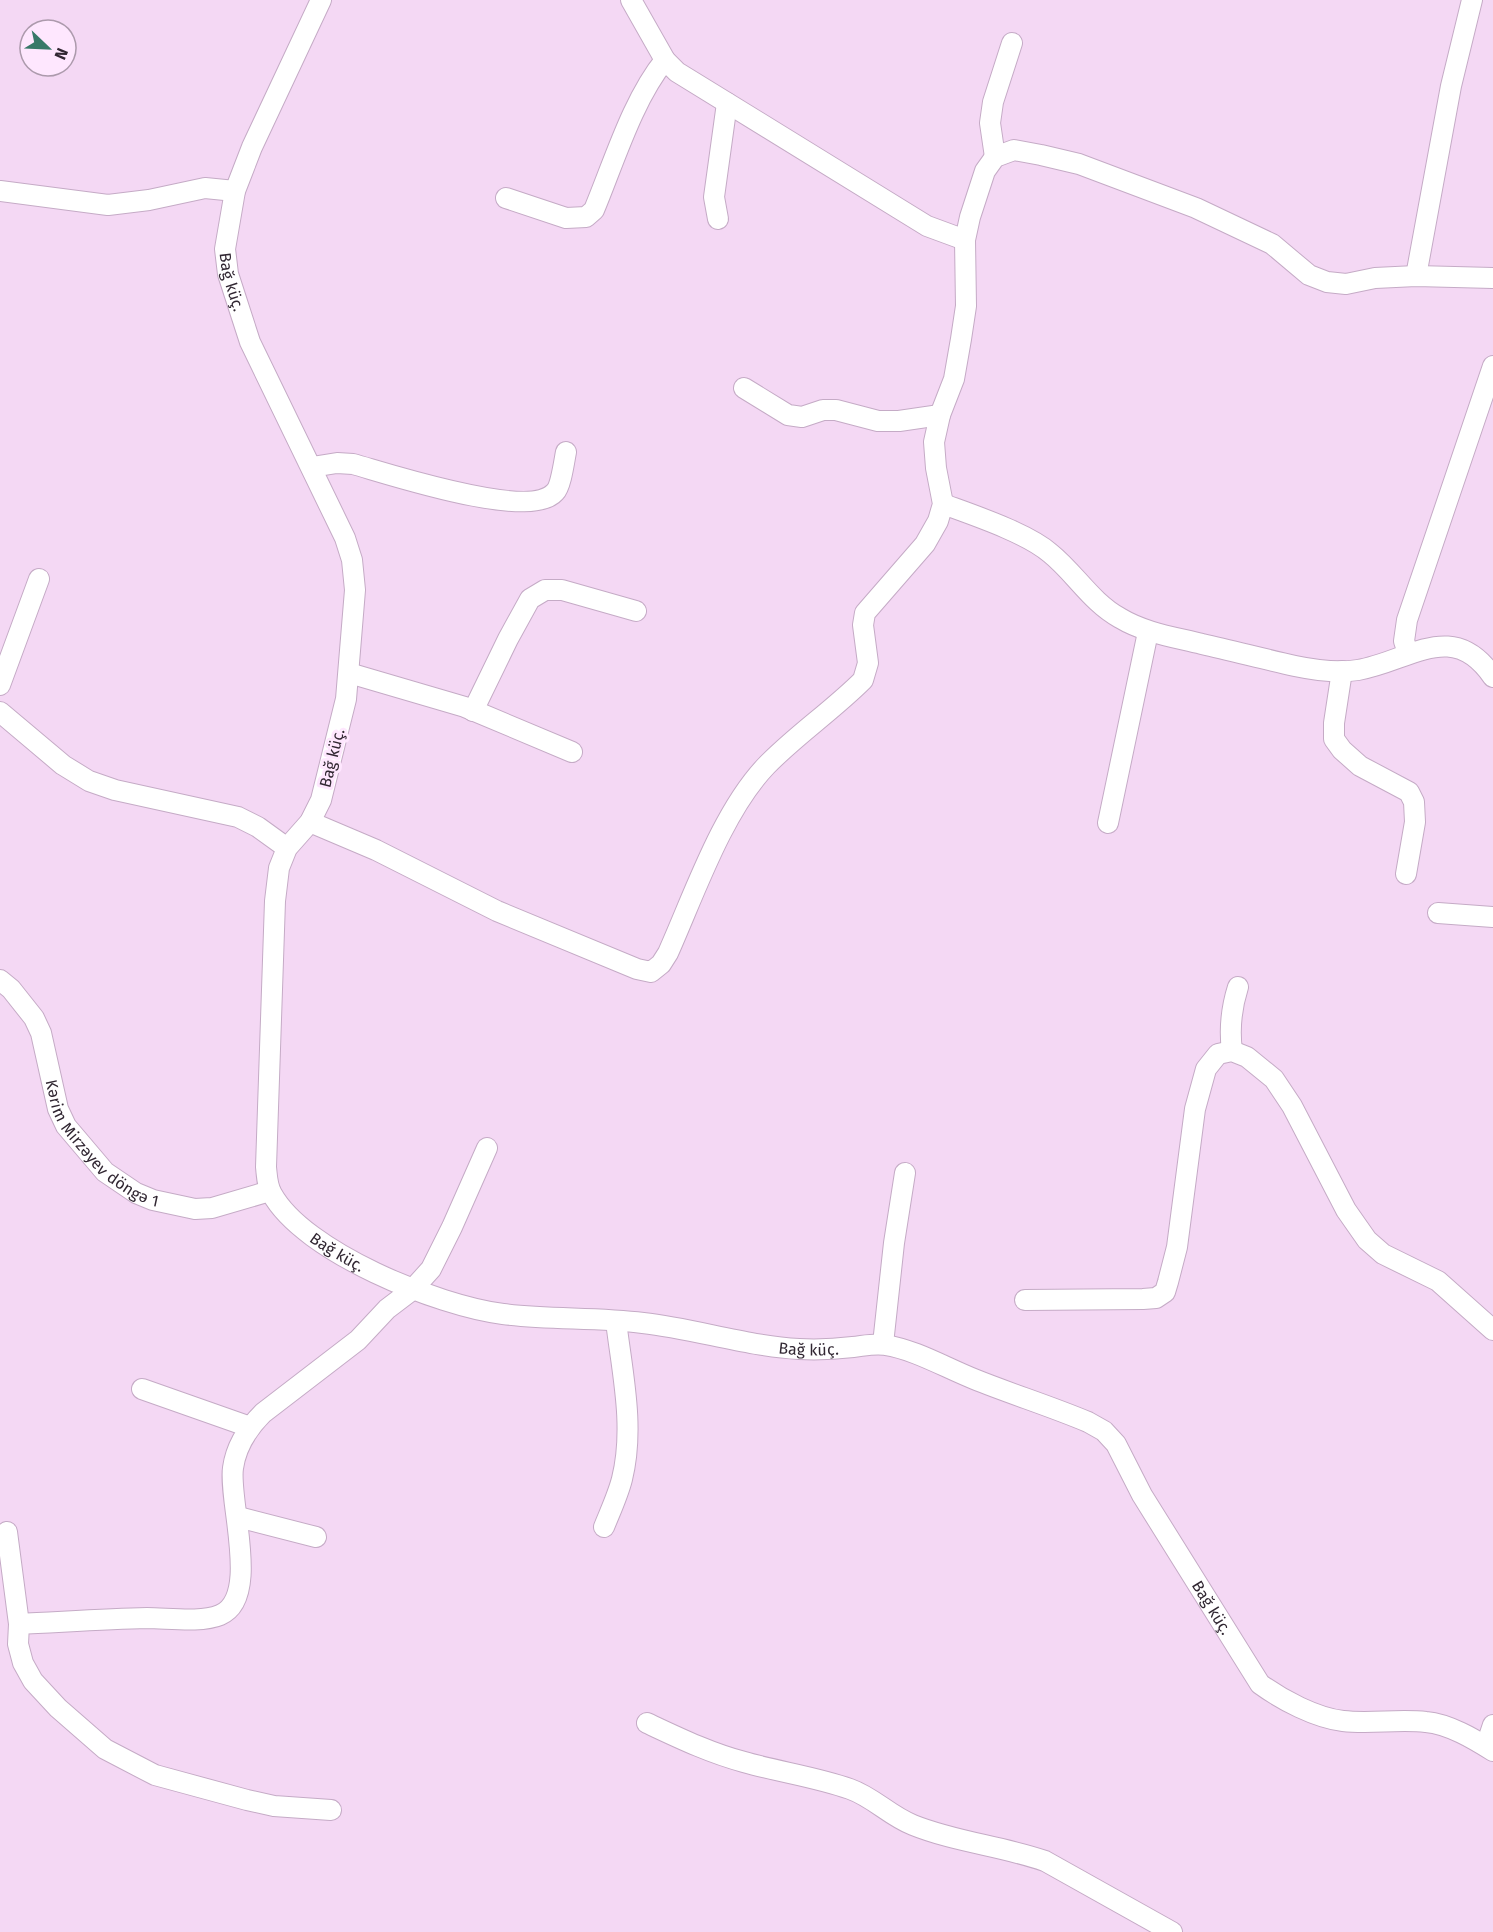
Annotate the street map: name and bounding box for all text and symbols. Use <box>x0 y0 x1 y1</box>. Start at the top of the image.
north arrow <box>18 18 78 78</box>
text: N <box>51 45 72 62</box>
street label: Bağ küç. <box>216 251 249 314</box>
street label: Bağ küç. <box>316 727 349 790</box>
street label: Kərim Mirzəyev döngə 1 <box>42 1078 161 1210</box>
street label: Bağ küç. <box>307 1228 368 1275</box>
street label: Bağ küç. <box>778 1338 839 1360</box>
street label: Bağ küç. <box>1188 1577 1236 1638</box>

